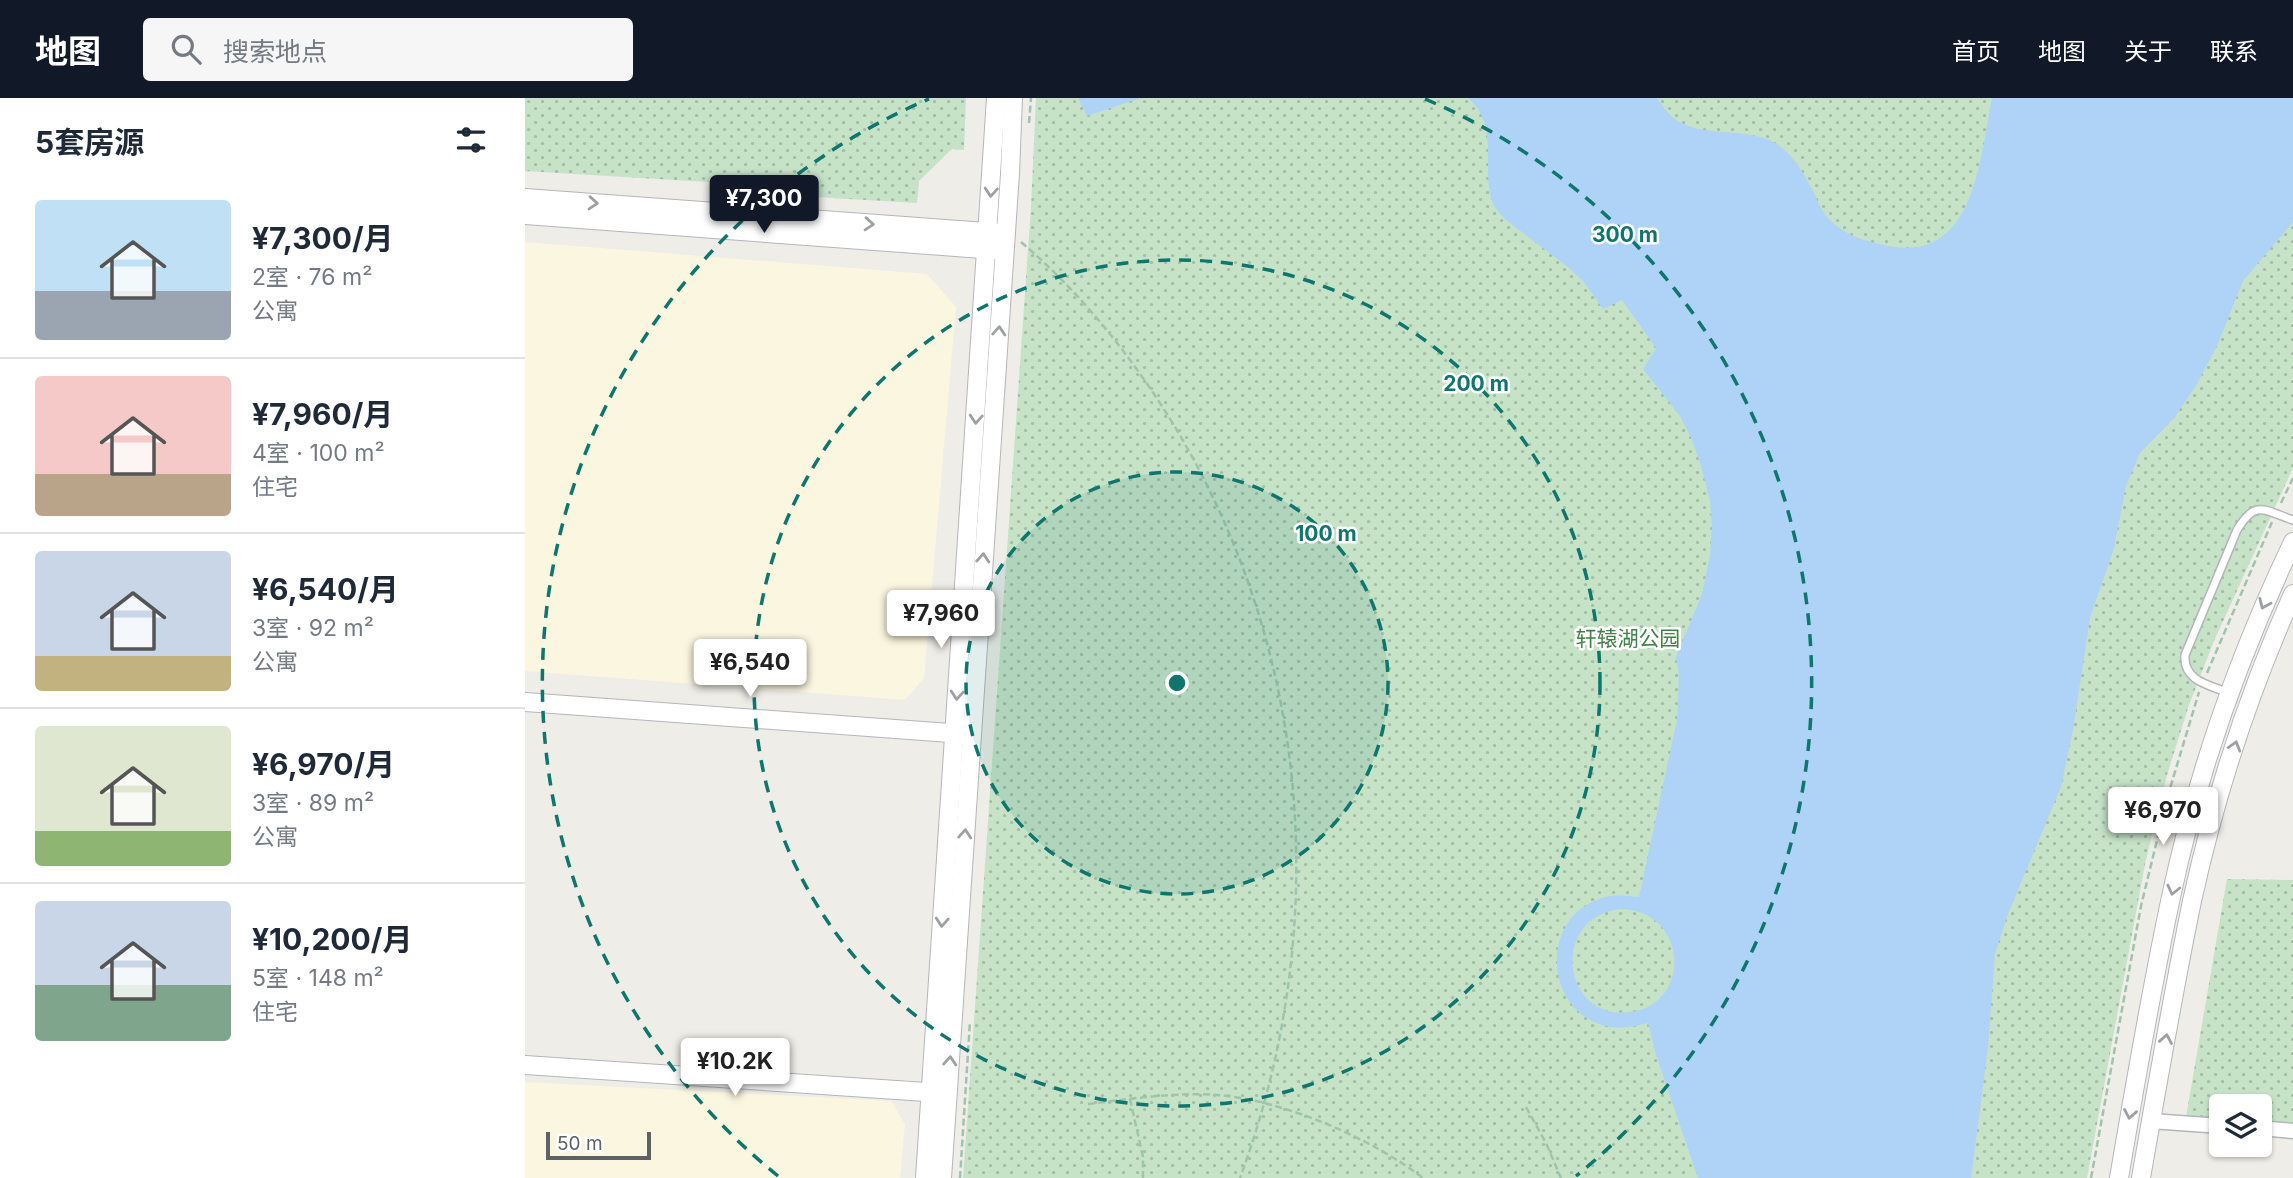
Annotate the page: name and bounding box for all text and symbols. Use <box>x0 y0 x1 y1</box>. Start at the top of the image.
search box <box>143 18 633 81</box>
icon: search <box>167 30 205 68</box>
text: 地图 <box>35 31 101 71</box>
text: 搜索地点 <box>223 36 327 67</box>
text: 首页 <box>1952 37 2000 66</box>
text: 地图 <box>2038 37 2086 66</box>
text: 关于 <box>2124 37 2172 66</box>
text: 联系 <box>2210 37 2258 66</box>
icon: filters <box>452 121 490 159</box>
text: 5套房源 <box>35 124 144 160</box>
pin: ¥7,300 <box>707 176 821 235</box>
text: ¥7,300 <box>726 184 802 212</box>
one-way arrow <box>984 187 999 198</box>
one-way arrow <box>588 195 599 210</box>
one-way arrow <box>864 216 875 231</box>
text: ¥7,300/月 <box>252 220 394 256</box>
text: 300 m <box>1592 222 1658 247</box>
icon: home <box>91 228 175 312</box>
text: 2室 · 76 m² <box>252 263 372 291</box>
text: 公寓 <box>252 297 298 325</box>
one-way arrow <box>991 325 1006 336</box>
text: 200 m <box>1443 371 1509 396</box>
text: ¥7,960/月 <box>252 396 393 432</box>
icon: home <box>91 404 175 488</box>
one-way arrow <box>969 414 984 425</box>
text: 4室 · 100 m² <box>252 439 385 467</box>
text: 住宅 <box>252 473 298 501</box>
text: 100 m <box>1295 521 1357 546</box>
one-way arrow <box>976 552 991 563</box>
text: ¥6,540/月 <box>252 571 399 607</box>
icon: home <box>91 579 175 663</box>
pin: ¥7,960 <box>884 590 998 650</box>
one-way arrow <box>2258 597 2272 610</box>
text: ¥7,960 <box>903 599 979 627</box>
text: 3室 · 92 m² <box>252 614 374 642</box>
park label: 轩辕湖公园 <box>1576 626 1681 651</box>
pin: ¥6,540 <box>693 640 807 699</box>
text: 公寓 <box>252 648 298 676</box>
text: ¥6,540 <box>710 648 790 676</box>
centre of rings <box>1165 671 1189 695</box>
one-way arrow <box>950 690 965 701</box>
one-way arrow <box>2226 740 2241 752</box>
text: ¥6,970/月 <box>252 746 395 782</box>
icon: home <box>91 754 175 838</box>
pin: ¥6,970 <box>2106 788 2220 847</box>
text: 3室 · 89 m² <box>252 789 374 817</box>
text: ¥6,970 <box>2124 796 2202 824</box>
text: 公寓 <box>252 823 298 851</box>
one-way arrow <box>957 828 972 839</box>
one-way arrow <box>2166 884 2181 896</box>
one-way arrow <box>935 917 950 928</box>
text: ¥10,200/月 <box>252 921 412 957</box>
icon: home <box>91 929 175 1013</box>
text: 5室 · 148 m² <box>252 964 384 992</box>
text: 住宅 <box>252 998 298 1026</box>
one-way arrow <box>2158 1033 2173 1044</box>
pin: ¥10.2K <box>678 1038 792 1098</box>
text: ¥10.2K <box>697 1047 773 1075</box>
one-way arrow <box>942 1055 957 1066</box>
map controls <box>2209 1094 2272 1157</box>
button: layers <box>2209 1094 2272 1157</box>
one-way arrow <box>2123 1108 2138 1120</box>
scale bar <box>546 1129 651 1161</box>
text: 50 m <box>557 1132 603 1155</box>

